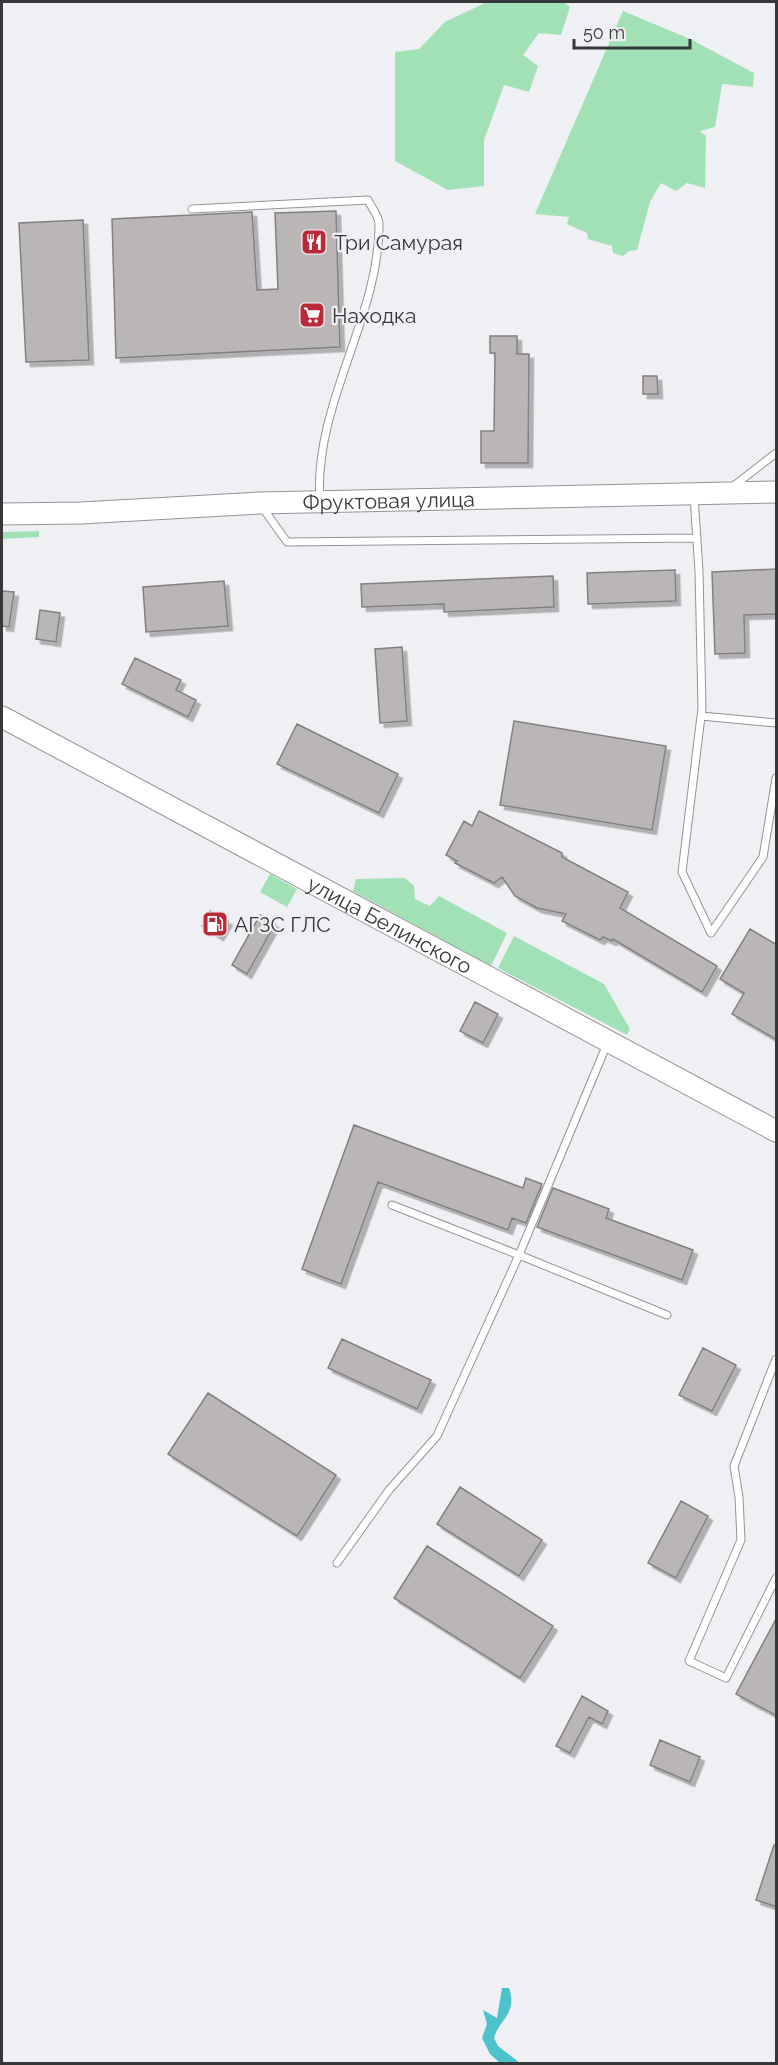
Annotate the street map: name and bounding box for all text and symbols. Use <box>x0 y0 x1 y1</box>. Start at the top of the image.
scale bar <box>574 12 690 50</box>
text: 50 m <box>583 22 625 43</box>
restaurant icon: Три Самурая <box>299 227 329 257</box>
place label: Три Самурая <box>334 230 463 255</box>
supermarket icon: Находка <box>297 300 327 330</box>
place label: Находка <box>332 303 416 328</box>
street label: Фруктовая улица <box>302 486 475 515</box>
street label: улица Белинского <box>303 870 477 979</box>
fuel station icon: АГЗС ГЛС <box>200 909 230 939</box>
place label: АГЗС ГЛС <box>234 912 331 937</box>

